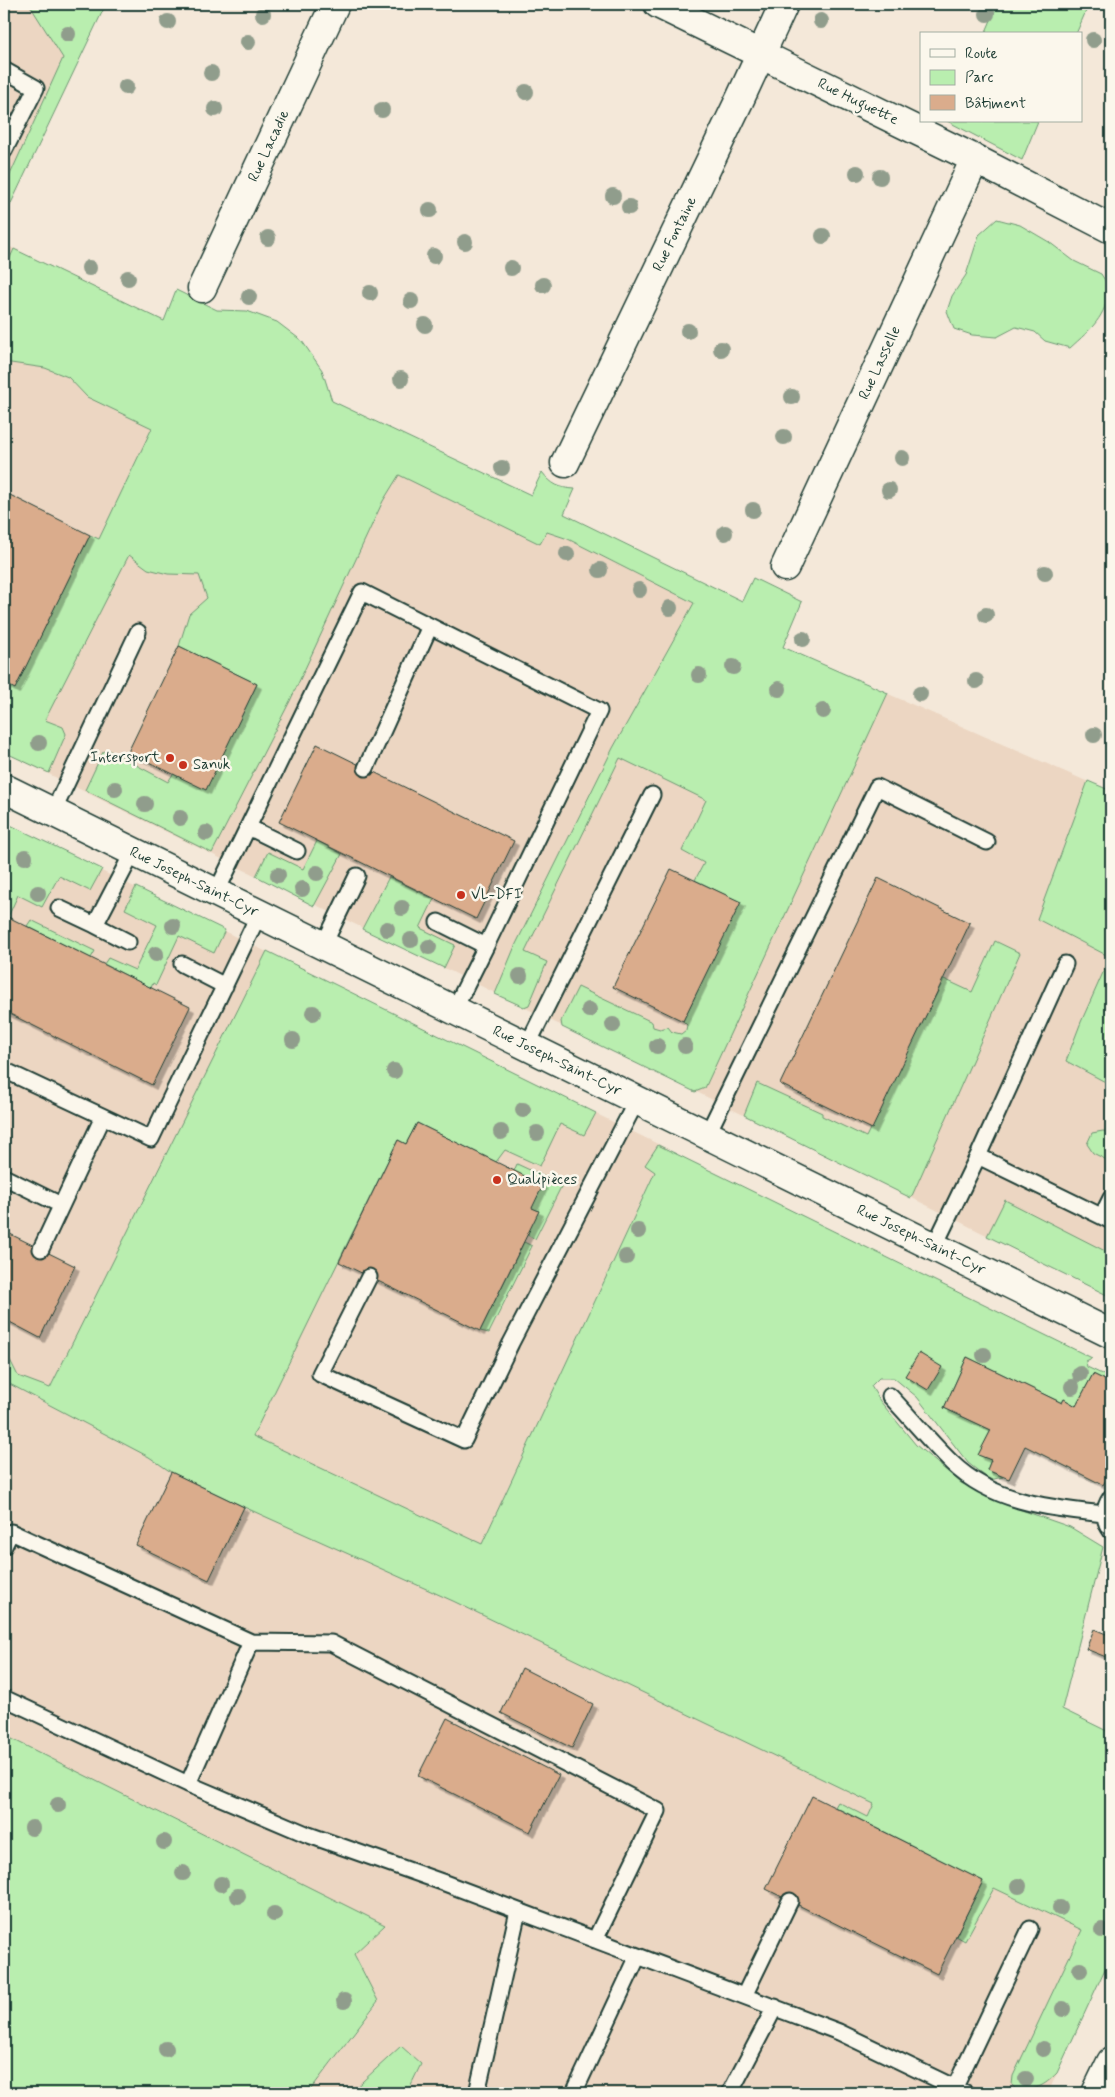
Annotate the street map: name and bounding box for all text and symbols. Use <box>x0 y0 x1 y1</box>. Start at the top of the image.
legend <box>920 32 1082 122</box>
text: Route <box>965 44 998 64</box>
text: Parc <box>965 68 993 88</box>
street label: Rue Huguette <box>814 74 902 131</box>
text: Bâtiment <box>965 94 1026 114</box>
street label: Rue Lacadie <box>244 107 294 185</box>
street label: Rue Fontaine <box>648 193 702 275</box>
street label: Rue Lasselle <box>854 323 906 403</box>
place label: Intersport <box>90 748 160 768</box>
marker: Intersport <box>164 752 176 764</box>
place label: Sanuk <box>193 755 230 775</box>
marker: Sanuk <box>177 759 189 771</box>
street label: Rue Joseph-Saint-Cyr <box>126 842 262 922</box>
place label: VL-DFI <box>471 885 522 905</box>
marker: VL-DFI <box>455 889 467 901</box>
street label: Rue Joseph-Saint-Cyr <box>489 1021 625 1101</box>
place label: Qualipièces <box>507 1170 578 1190</box>
marker: Qualipièces <box>491 1174 503 1186</box>
street label: Rue Joseph-Saint-Cyr <box>853 1200 989 1280</box>

